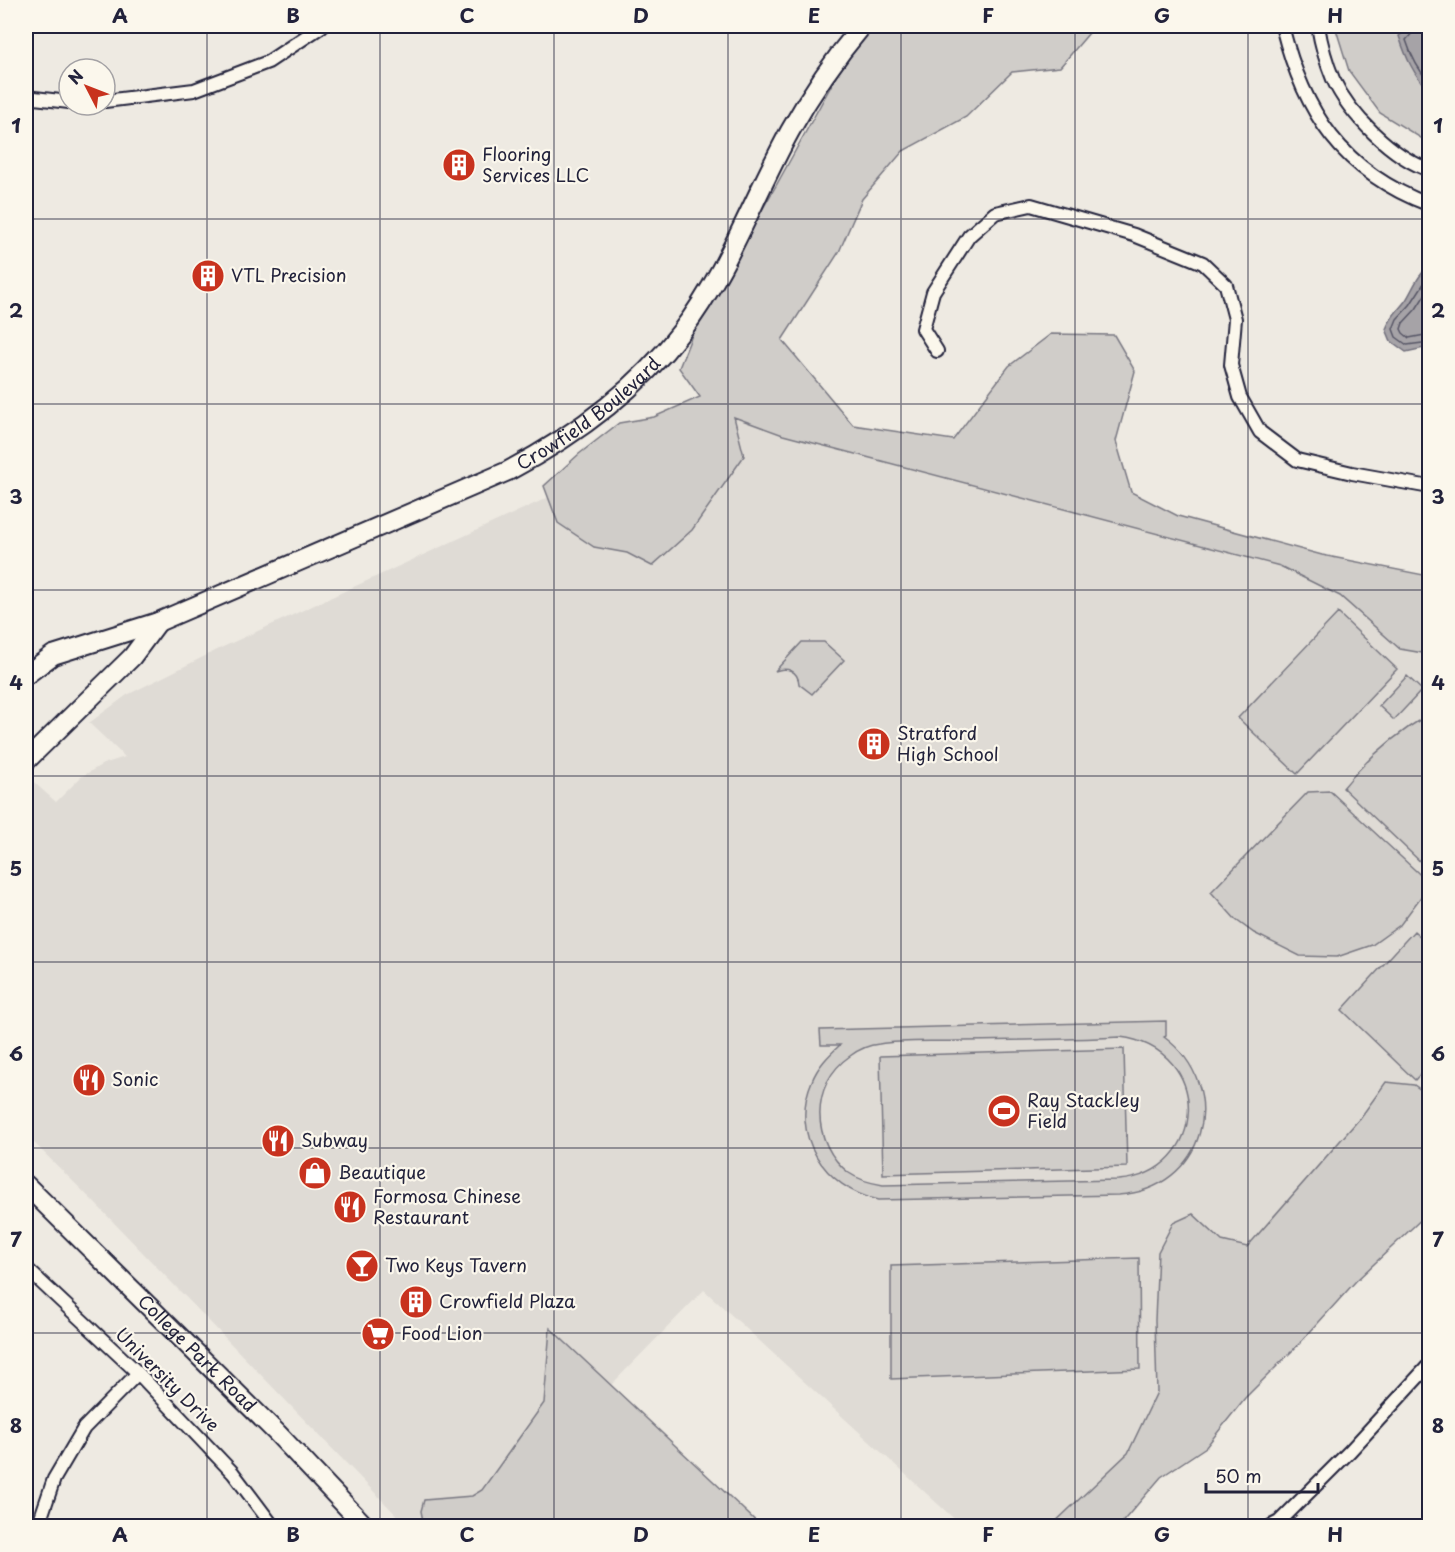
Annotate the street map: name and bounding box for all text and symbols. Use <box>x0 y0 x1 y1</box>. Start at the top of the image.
text: A <box>112 0 128 30</box>
text: B <box>286 0 300 30</box>
text: C <box>459 0 475 30</box>
text: D <box>633 0 649 30</box>
text: E <box>808 0 820 30</box>
text: F <box>982 0 994 30</box>
text: G <box>1154 0 1170 30</box>
text: H <box>1327 0 1343 30</box>
north arrow <box>57 57 117 117</box>
text: N <box>62 64 88 89</box>
text: 1 <box>11 110 21 140</box>
text: 1 <box>1433 110 1443 140</box>
place label: Flooring Services LLC <box>482 140 589 188</box>
building icon: Flooring Services LLC <box>441 147 477 183</box>
building icon: VTL Precision <box>190 258 226 294</box>
place label: VTL Precision <box>231 261 347 288</box>
text: 2 <box>9 295 23 325</box>
text: 2 <box>1431 295 1445 325</box>
street label: Crowfield Boulevard <box>511 350 666 476</box>
text: 3 <box>9 481 23 511</box>
text: 3 <box>1431 481 1445 511</box>
text: 4 <box>9 667 23 697</box>
text: 4 <box>1431 667 1445 697</box>
place label: Stratford High School <box>897 719 999 767</box>
building icon: Stratford High School <box>856 726 892 762</box>
text: 5 <box>10 853 22 883</box>
text: 5 <box>1432 853 1444 883</box>
text: 6 <box>9 1038 23 1068</box>
text: 6 <box>1431 1038 1445 1068</box>
restaurant icon: Sonic <box>71 1062 107 1098</box>
place label: Sonic <box>112 1065 158 1092</box>
place label: Ray Stackley Field <box>1027 1086 1140 1134</box>
sports icon: Ray Stackley Field <box>986 1093 1022 1129</box>
restaurant icon: Subway <box>260 1123 296 1159</box>
place label: Subway <box>301 1126 368 1153</box>
shop icon: Beautique <box>297 1155 333 1191</box>
place label: Beautique <box>338 1158 426 1185</box>
place label: Formosa Chinese Restaurant <box>373 1182 521 1230</box>
restaurant icon: Formosa Chinese Restaurant <box>332 1189 368 1225</box>
text: 7 <box>10 1224 22 1254</box>
text: 7 <box>1432 1224 1444 1254</box>
bar icon: Two Keys Tavern <box>344 1248 380 1284</box>
place label: Two Keys Tavern <box>385 1251 527 1278</box>
building icon: Crowfield Plaza <box>398 1284 434 1320</box>
place label: Crowfield Plaza <box>439 1287 576 1314</box>
street label: College Park Road <box>132 1288 263 1418</box>
supermarket icon: Food Lion <box>360 1316 396 1352</box>
place label: Food Lion <box>401 1319 482 1346</box>
street label: University Drive <box>110 1321 226 1437</box>
text: 8 <box>10 1410 22 1440</box>
text: 8 <box>1432 1410 1444 1440</box>
scale bar <box>1206 1456 1318 1494</box>
text: 50 m <box>1215 1462 1262 1489</box>
text: A <box>112 1519 128 1549</box>
text: B <box>286 1519 300 1549</box>
text: C <box>459 1519 475 1549</box>
text: D <box>633 1519 649 1549</box>
text: E <box>808 1519 820 1549</box>
text: F <box>982 1519 994 1549</box>
text: G <box>1154 1519 1170 1549</box>
text: H <box>1327 1519 1343 1549</box>

